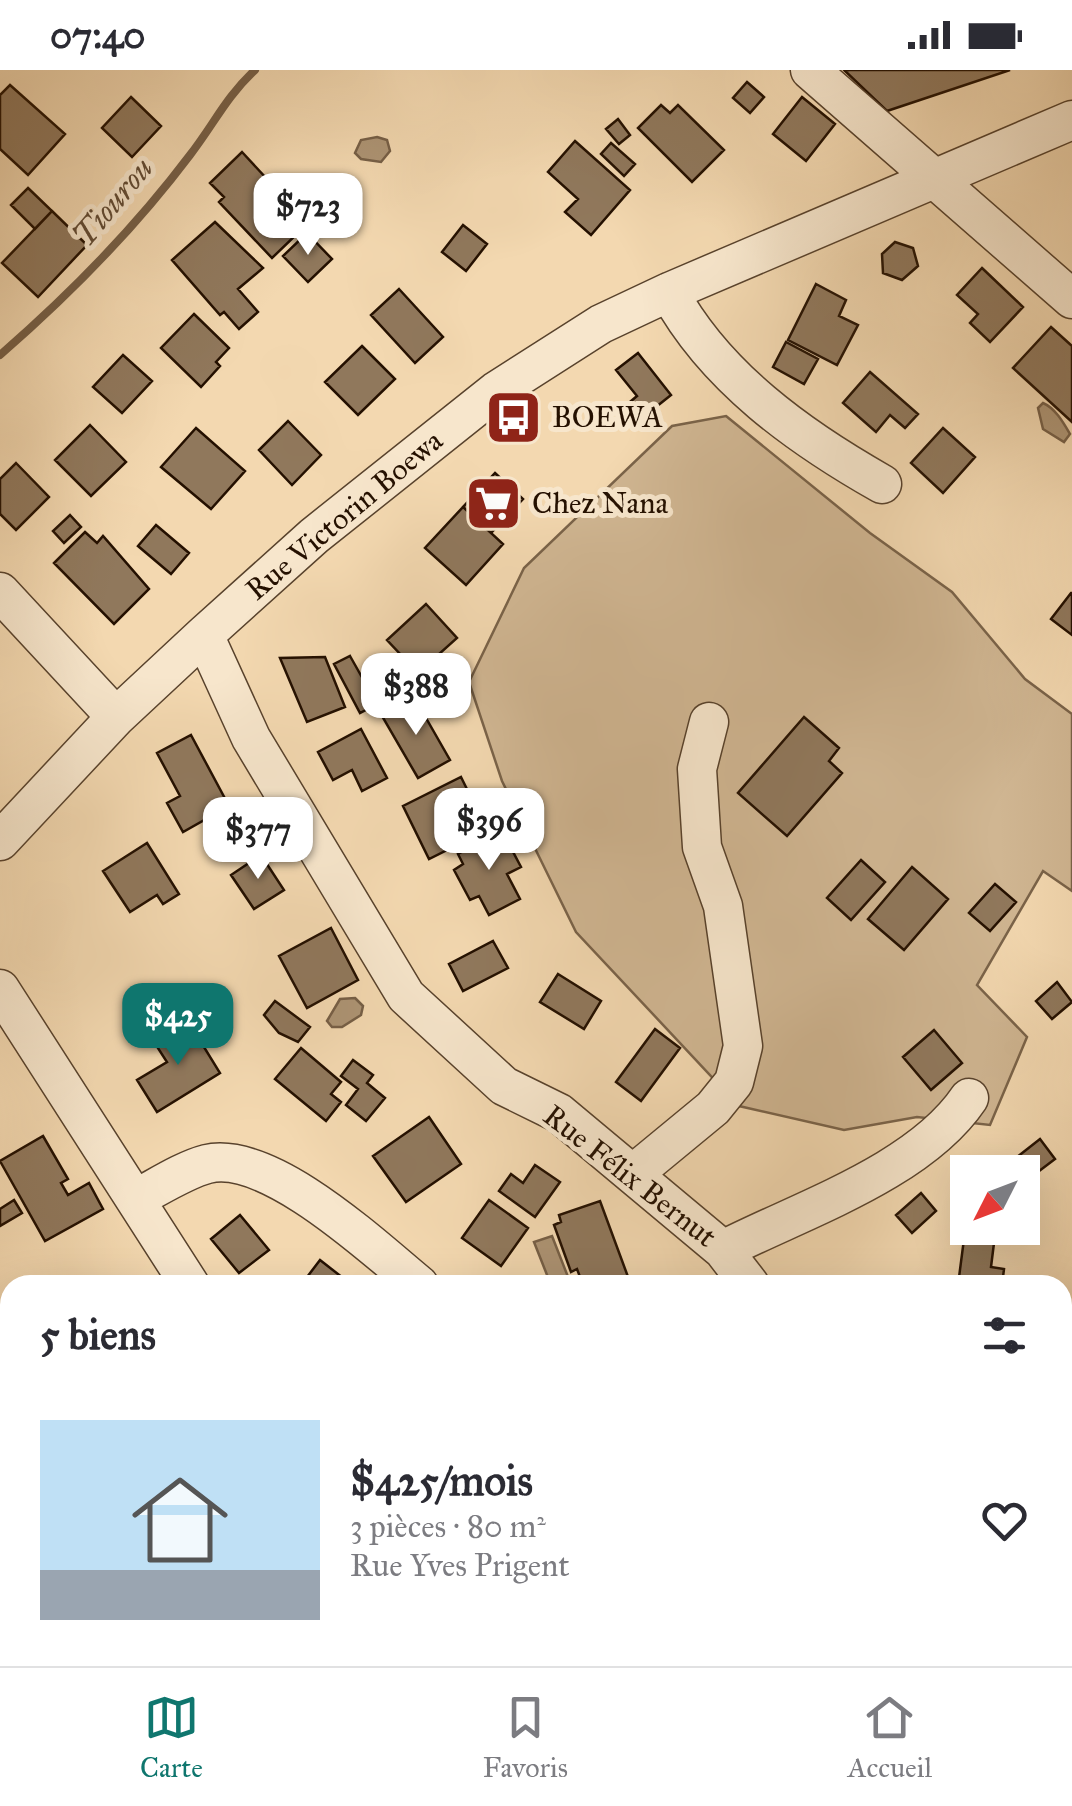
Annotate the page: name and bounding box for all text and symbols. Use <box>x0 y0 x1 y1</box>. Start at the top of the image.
text: 07:40 <box>50 12 145 58</box>
water label: Tiourou <box>64 149 162 255</box>
pin: $723 <box>249 173 367 258</box>
text: $723 <box>276 186 340 225</box>
bus stop icon: BOEWA <box>483 387 543 447</box>
place label: BOEWA <box>552 399 663 435</box>
street label: Rue Victorin Boewa <box>238 422 450 608</box>
supermarket icon: Chez Nana <box>463 473 523 533</box>
place label: Chez Nana <box>532 485 669 521</box>
pin: $388 <box>357 653 475 738</box>
text: $388 <box>383 666 449 705</box>
pin: $396 <box>430 788 548 873</box>
pin: $377 <box>199 797 317 882</box>
text: $396 <box>456 801 522 840</box>
text: $377 <box>225 810 291 849</box>
pin: $425 <box>119 983 237 1068</box>
text: $425 <box>144 996 212 1035</box>
street label: Rue Félix Bernut <box>536 1097 724 1255</box>
north arrow <box>950 1155 1040 1245</box>
map controls <box>950 1155 1040 1245</box>
icon: filters <box>977 1308 1032 1363</box>
text: 5 biens <box>40 1309 156 1361</box>
text: $425/mois <box>350 1455 533 1507</box>
icon: home <box>120 1460 240 1580</box>
icon: heart <box>977 1493 1032 1548</box>
text: 3 pièces · 80 m² <box>350 1507 546 1546</box>
text: Rue Yves Prigent <box>350 1546 570 1585</box>
tab: Carte <box>140 1690 203 1785</box>
tab: Favoris <box>483 1690 568 1785</box>
tab: Accueil <box>848 1690 932 1785</box>

